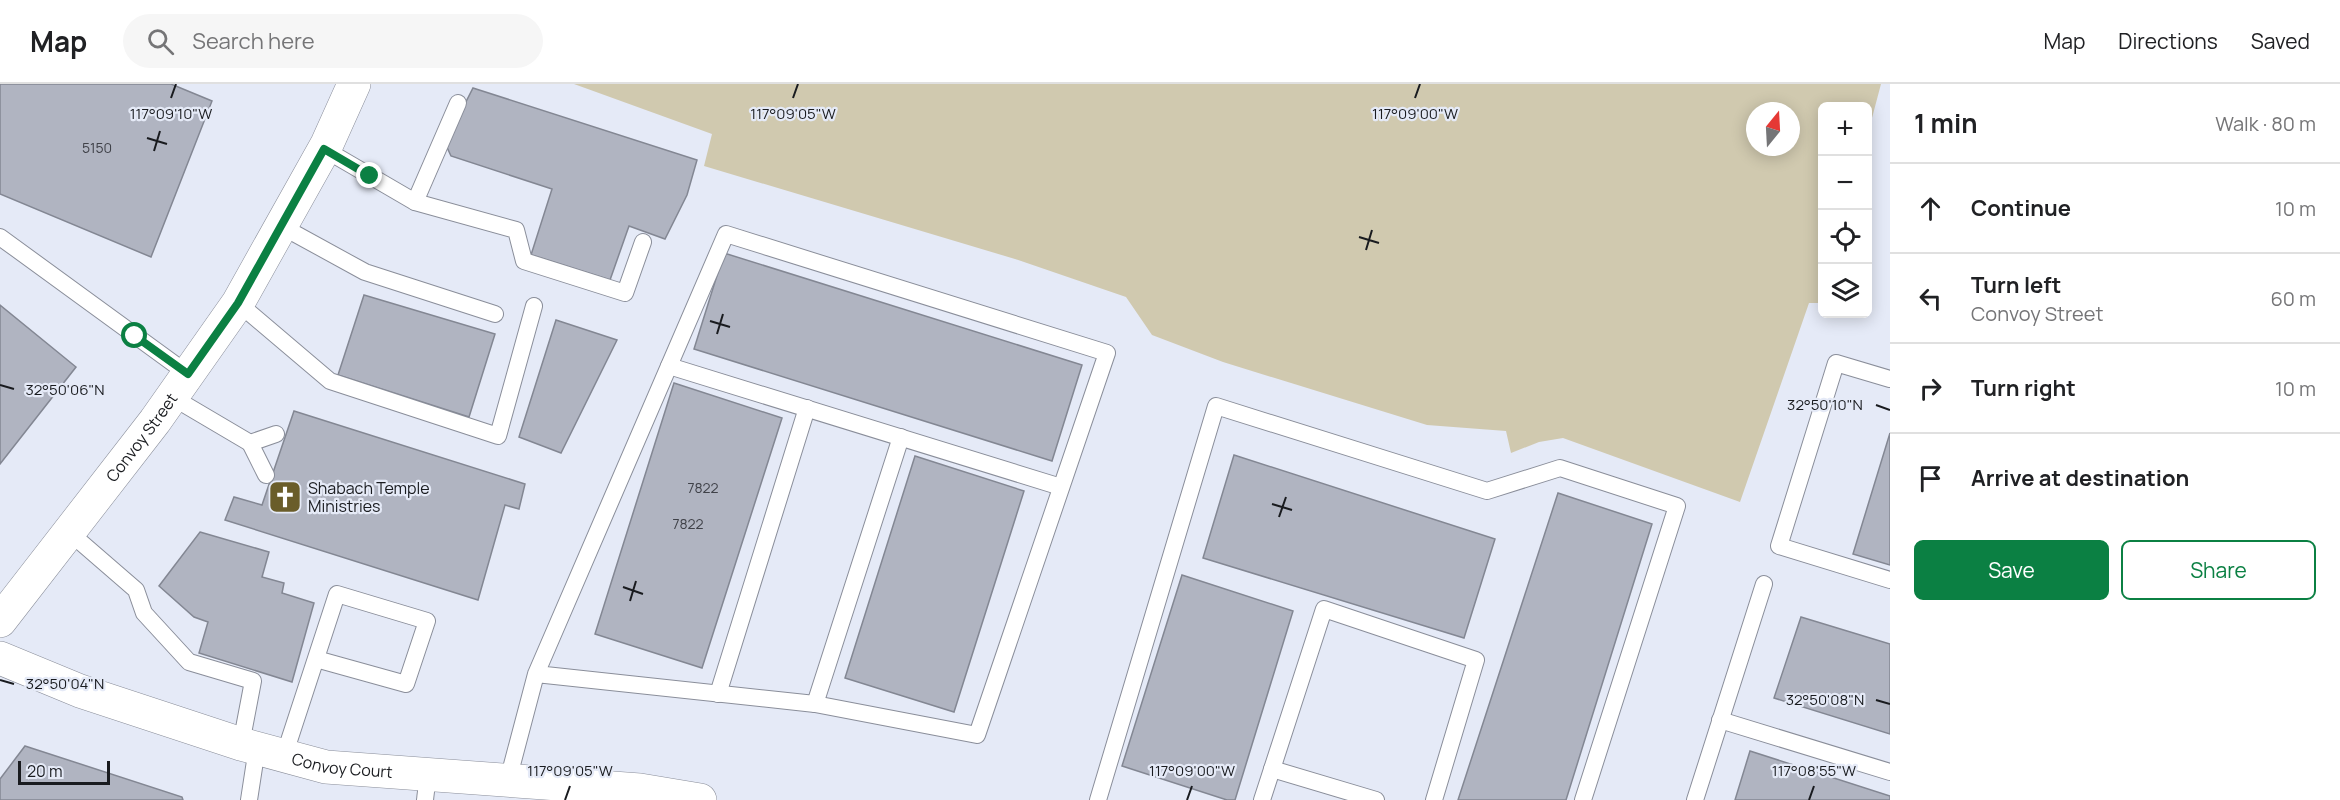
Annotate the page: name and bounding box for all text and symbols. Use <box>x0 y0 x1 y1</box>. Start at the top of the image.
search box <box>123 14 543 68</box>
text: Map <box>30 22 87 60</box>
icon: search <box>144 25 177 58</box>
text: Search here <box>192 26 315 56</box>
text: Map <box>2044 27 2085 55</box>
text: Directions <box>2118 27 2218 55</box>
text: Saved <box>2251 27 2310 55</box>
north arrow <box>1746 102 1800 156</box>
map controls <box>1818 102 1872 318</box>
button: + <box>1818 102 1872 156</box>
text: 117°09'10"W <box>130 103 212 124</box>
text: 117°09'05"W <box>750 103 836 124</box>
text: 117°09'00"W <box>1372 103 1458 124</box>
text: 1 min <box>1914 105 1978 141</box>
text: Walk · 80 m <box>2215 110 2316 137</box>
house number: 5150 <box>82 138 112 157</box>
button: − <box>1818 156 1872 210</box>
route end <box>356 162 382 188</box>
icon: ahead <box>1914 192 1947 225</box>
text: Continue <box>1971 193 2071 223</box>
text: 10 m <box>2275 195 2316 222</box>
button: locate <box>1818 210 1872 264</box>
button: layers <box>1818 264 1872 318</box>
text: Turn left <box>1971 270 2061 300</box>
icon: left <box>1914 282 1947 315</box>
text: 60 m <box>2270 285 2316 312</box>
text: Convoy Street <box>1971 300 2104 327</box>
route start <box>121 322 147 348</box>
icon: right <box>1914 372 1947 405</box>
text: Turn right <box>1971 373 2076 403</box>
text: 10 m <box>2275 375 2316 402</box>
text: 32°50'06"N <box>25 379 105 400</box>
street label: Convoy Street <box>101 388 182 486</box>
text: 32°50'10"N <box>1787 394 1863 415</box>
icon: arrive <box>1914 462 1947 495</box>
text: Arrive at destination <box>1971 463 2189 493</box>
place label: Shabach Temple Ministries <box>308 477 430 517</box>
house number: 7822 <box>687 478 719 497</box>
church icon: Shabach Temple Ministries <box>267 479 303 515</box>
house number: 7822 <box>672 514 704 533</box>
button: Save <box>1914 540 2109 600</box>
button: Share <box>2121 540 2316 600</box>
text: 32°50'04"N <box>26 673 104 694</box>
text: 32°50'08"N <box>1786 689 1864 710</box>
street label: Convoy Court <box>289 747 393 783</box>
scale bar <box>18 758 110 786</box>
text: 20 m <box>27 760 63 782</box>
text: 117°09'05"W <box>527 760 613 781</box>
text: 117°09'00"W <box>1149 760 1235 781</box>
text: 117°08'55"W <box>1772 760 1856 781</box>

